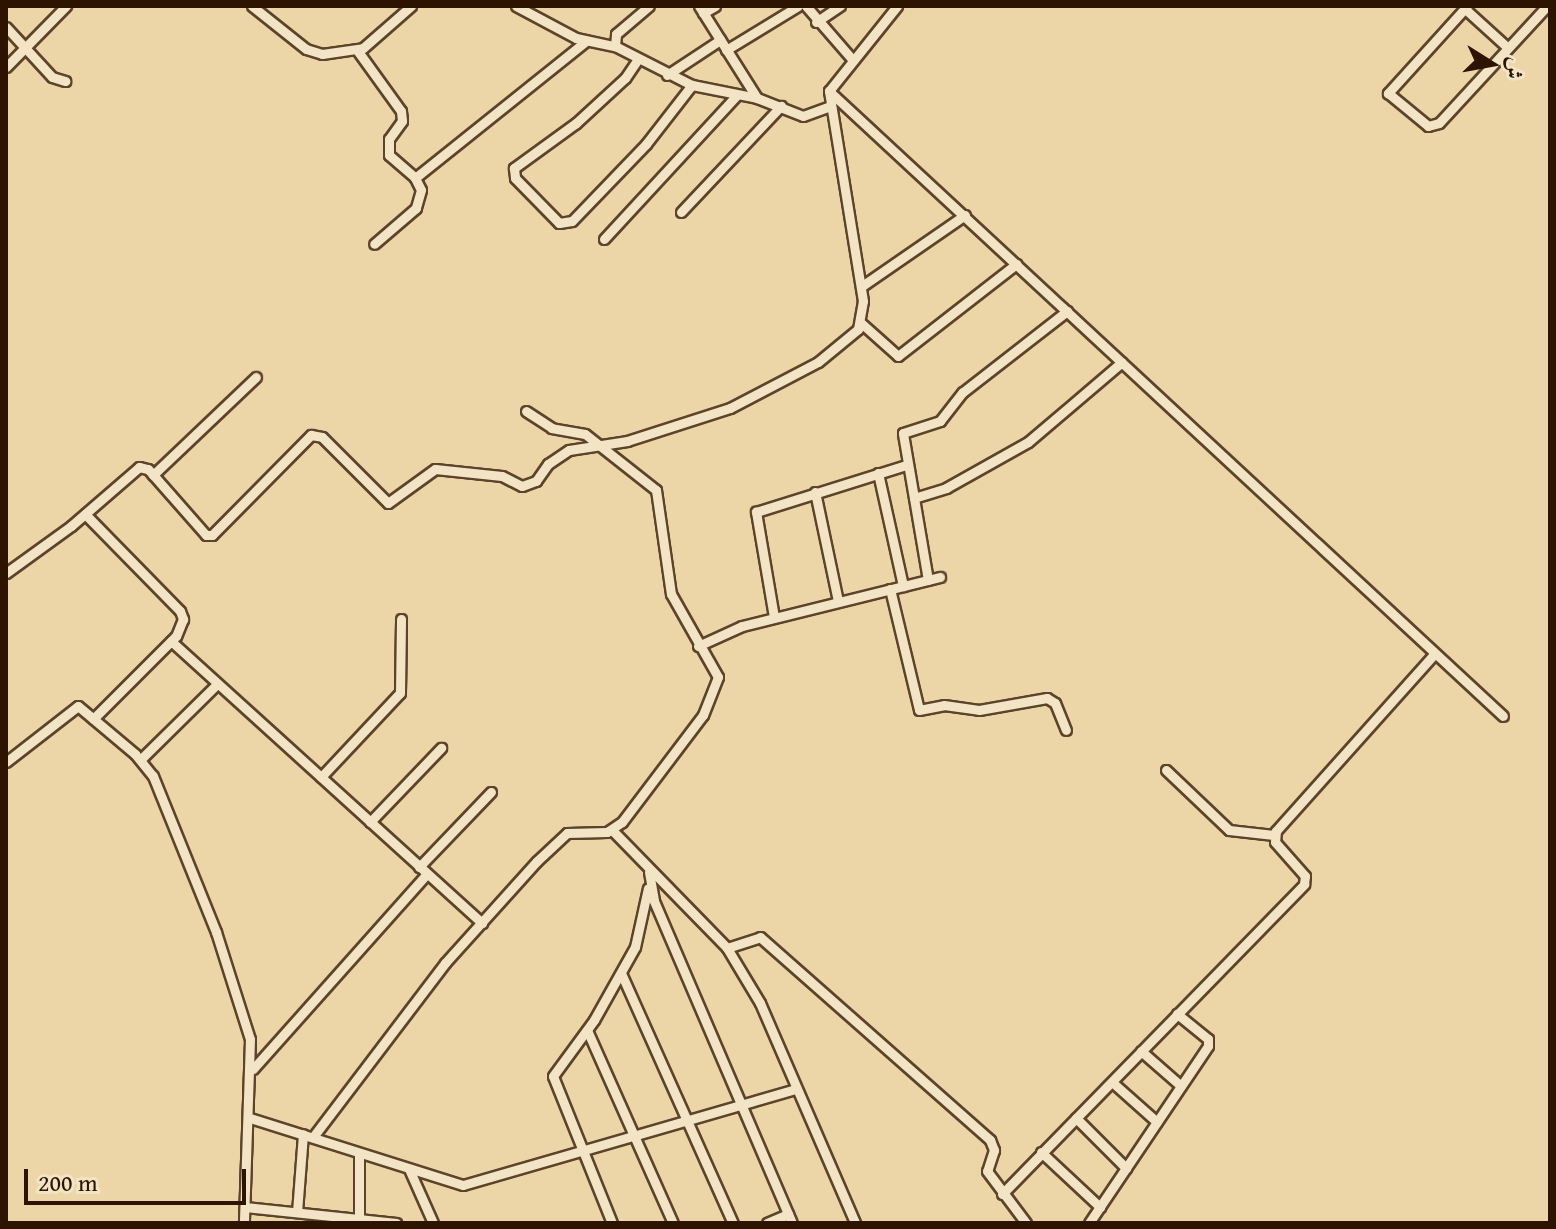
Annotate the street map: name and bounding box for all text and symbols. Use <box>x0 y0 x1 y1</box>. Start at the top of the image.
north arrow <box>1452 24 1532 104</box>
text: ش <box>1498 55 1533 82</box>
scale bar <box>28 1153 250 1203</box>
text: 200 m <box>38 1165 98 1200</box>

